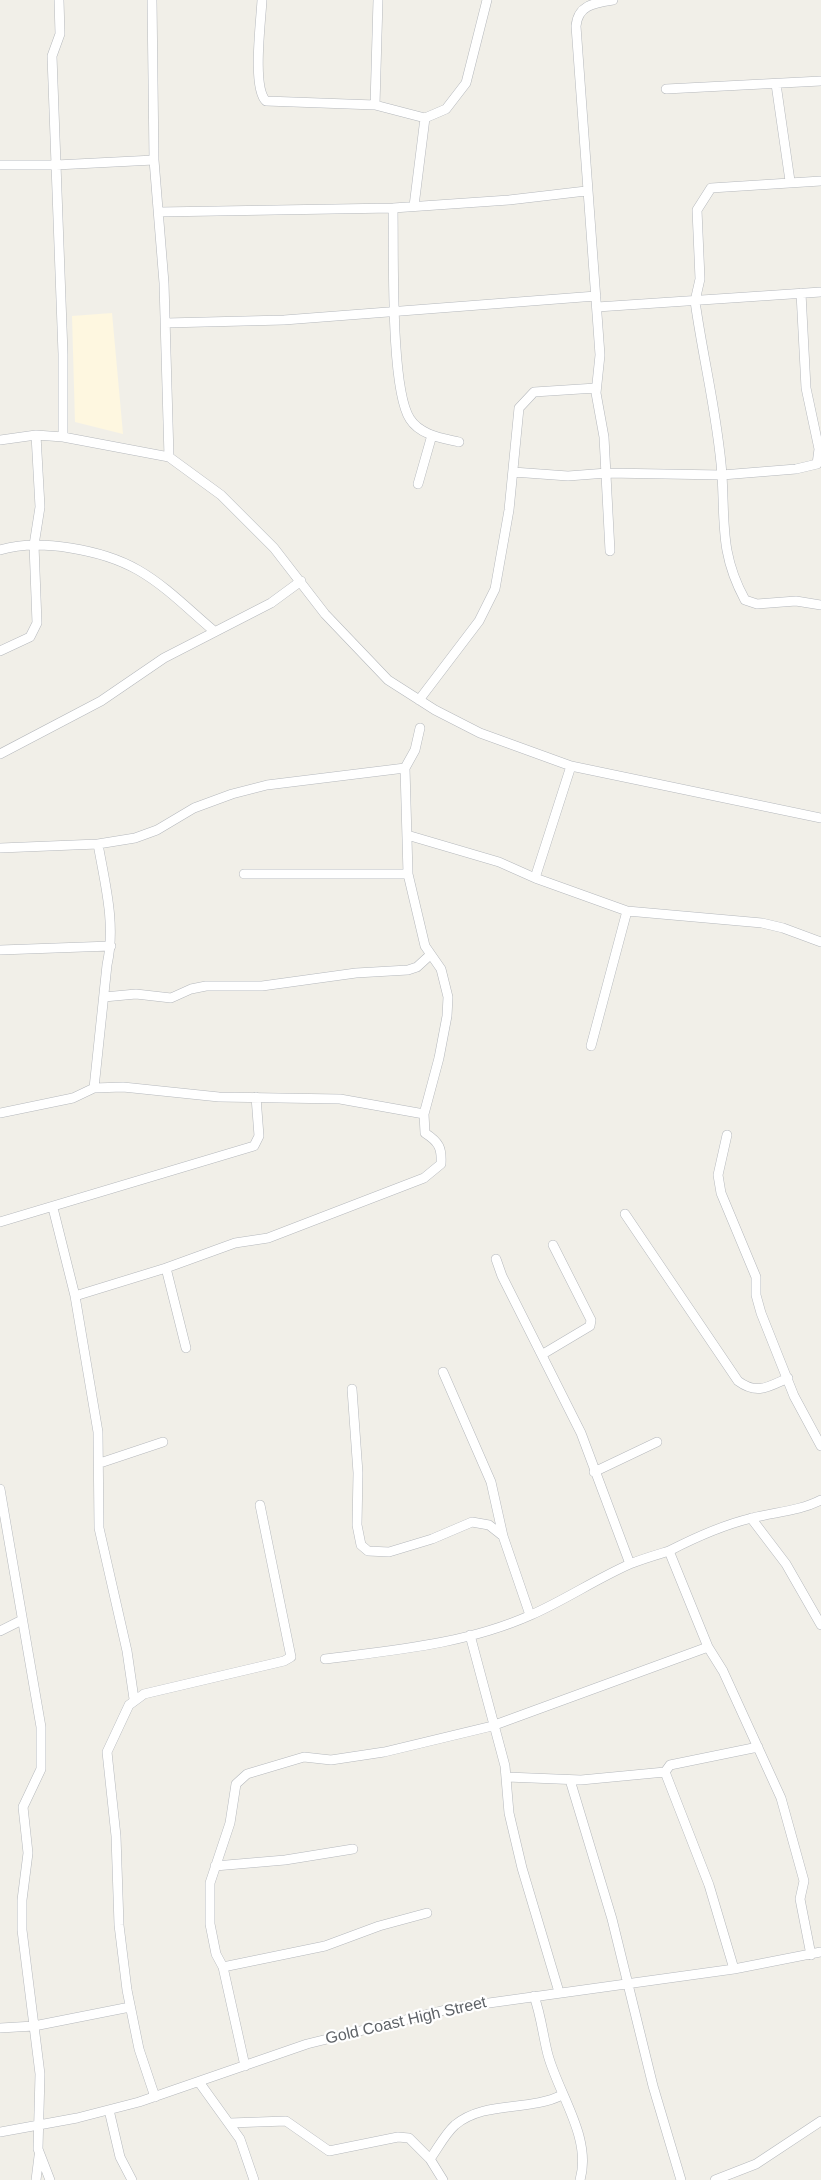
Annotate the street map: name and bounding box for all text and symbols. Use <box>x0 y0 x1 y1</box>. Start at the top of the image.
street label: Gold Coast High Street <box>324 1993 488 2049</box>

